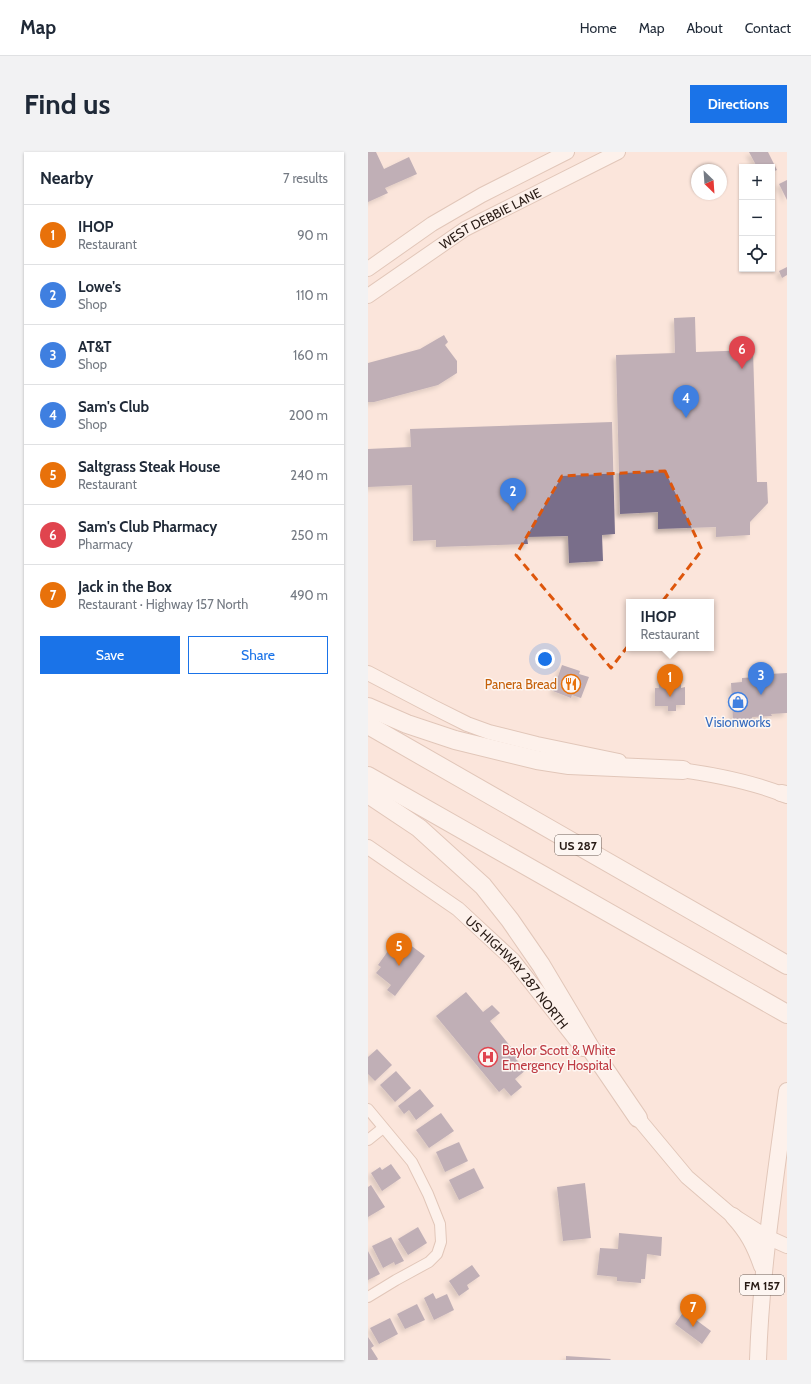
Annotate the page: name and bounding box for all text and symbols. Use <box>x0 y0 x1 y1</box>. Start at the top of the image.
text: Map <box>20 16 56 39</box>
text: Home <box>580 19 617 37</box>
text: Map <box>639 19 664 37</box>
text: About <box>686 19 723 37</box>
text: Contact <box>745 19 791 37</box>
button: Directions <box>690 85 787 123</box>
text: Find us <box>24 87 110 121</box>
north arrow <box>691 164 727 200</box>
map controls <box>739 164 775 272</box>
button: + <box>739 164 775 200</box>
text: Nearby <box>40 168 93 188</box>
text: 7 results <box>283 170 328 186</box>
street label: WEST DEBBIE LANE <box>436 184 544 252</box>
button: − <box>739 200 775 236</box>
text: IHOP <box>78 218 114 236</box>
text: 1 <box>51 227 55 243</box>
text: 90 m <box>297 227 328 243</box>
text: Restaurant <box>78 236 137 252</box>
button: locate <box>739 236 775 272</box>
text: Lowe's <box>78 278 121 296</box>
text: 2 <box>50 287 56 303</box>
text: 110 m <box>296 287 328 303</box>
text: Shop <box>78 296 107 312</box>
pin: 6 <box>729 336 755 369</box>
text: AT&T <box>78 338 112 356</box>
text: 3 <box>49 347 57 363</box>
text: 160 m <box>293 347 328 363</box>
text: Shop <box>78 356 107 372</box>
pin: 4 <box>673 385 699 418</box>
text: Sam's Club <box>78 398 149 416</box>
text: 4 <box>49 407 57 423</box>
text: 200 m <box>289 407 328 423</box>
text: Shop <box>78 416 107 432</box>
text: Saltgrass Steak House <box>78 458 220 476</box>
text: 5 <box>50 467 56 483</box>
text: 240 m <box>290 467 328 483</box>
text: Restaurant <box>78 476 137 492</box>
pin: 2 <box>500 478 526 511</box>
text: Sam's Club Pharmacy <box>78 518 217 536</box>
text: 6 <box>49 527 57 543</box>
text: 250 m <box>291 527 328 543</box>
text: Pharmacy <box>78 536 133 552</box>
text: Jack in the Box <box>78 578 172 596</box>
text: 7 <box>50 587 56 603</box>
text: 490 m <box>290 587 328 603</box>
text: Restaurant · Highway 157 North <box>78 596 248 612</box>
popup <box>626 599 714 651</box>
text: IHOP <box>641 608 676 626</box>
text: Restaurant <box>641 626 699 642</box>
button: Save <box>40 636 180 674</box>
button: Share <box>188 636 328 674</box>
your location <box>535 649 555 669</box>
pin: 3 <box>748 662 774 695</box>
pin: 1 <box>657 664 683 697</box>
restaurant icon: Panera Bread <box>560 673 582 695</box>
place label: Panera Bread <box>485 676 557 692</box>
shop icon: Visionworks <box>727 691 749 713</box>
place label: Visionworks <box>705 714 771 730</box>
road number: US 287 <box>555 835 601 855</box>
street label: US HIGHWAY 287 NORTH <box>462 912 572 1032</box>
pin: 5 <box>386 933 412 966</box>
place label: Baylor Scott & White Emergency Hospital <box>502 1042 616 1073</box>
hospital icon: Baylor Scott & White Emergency Hospital <box>477 1046 499 1068</box>
road number: FM 157 <box>740 1275 784 1295</box>
pin: 7 <box>680 1294 706 1327</box>

